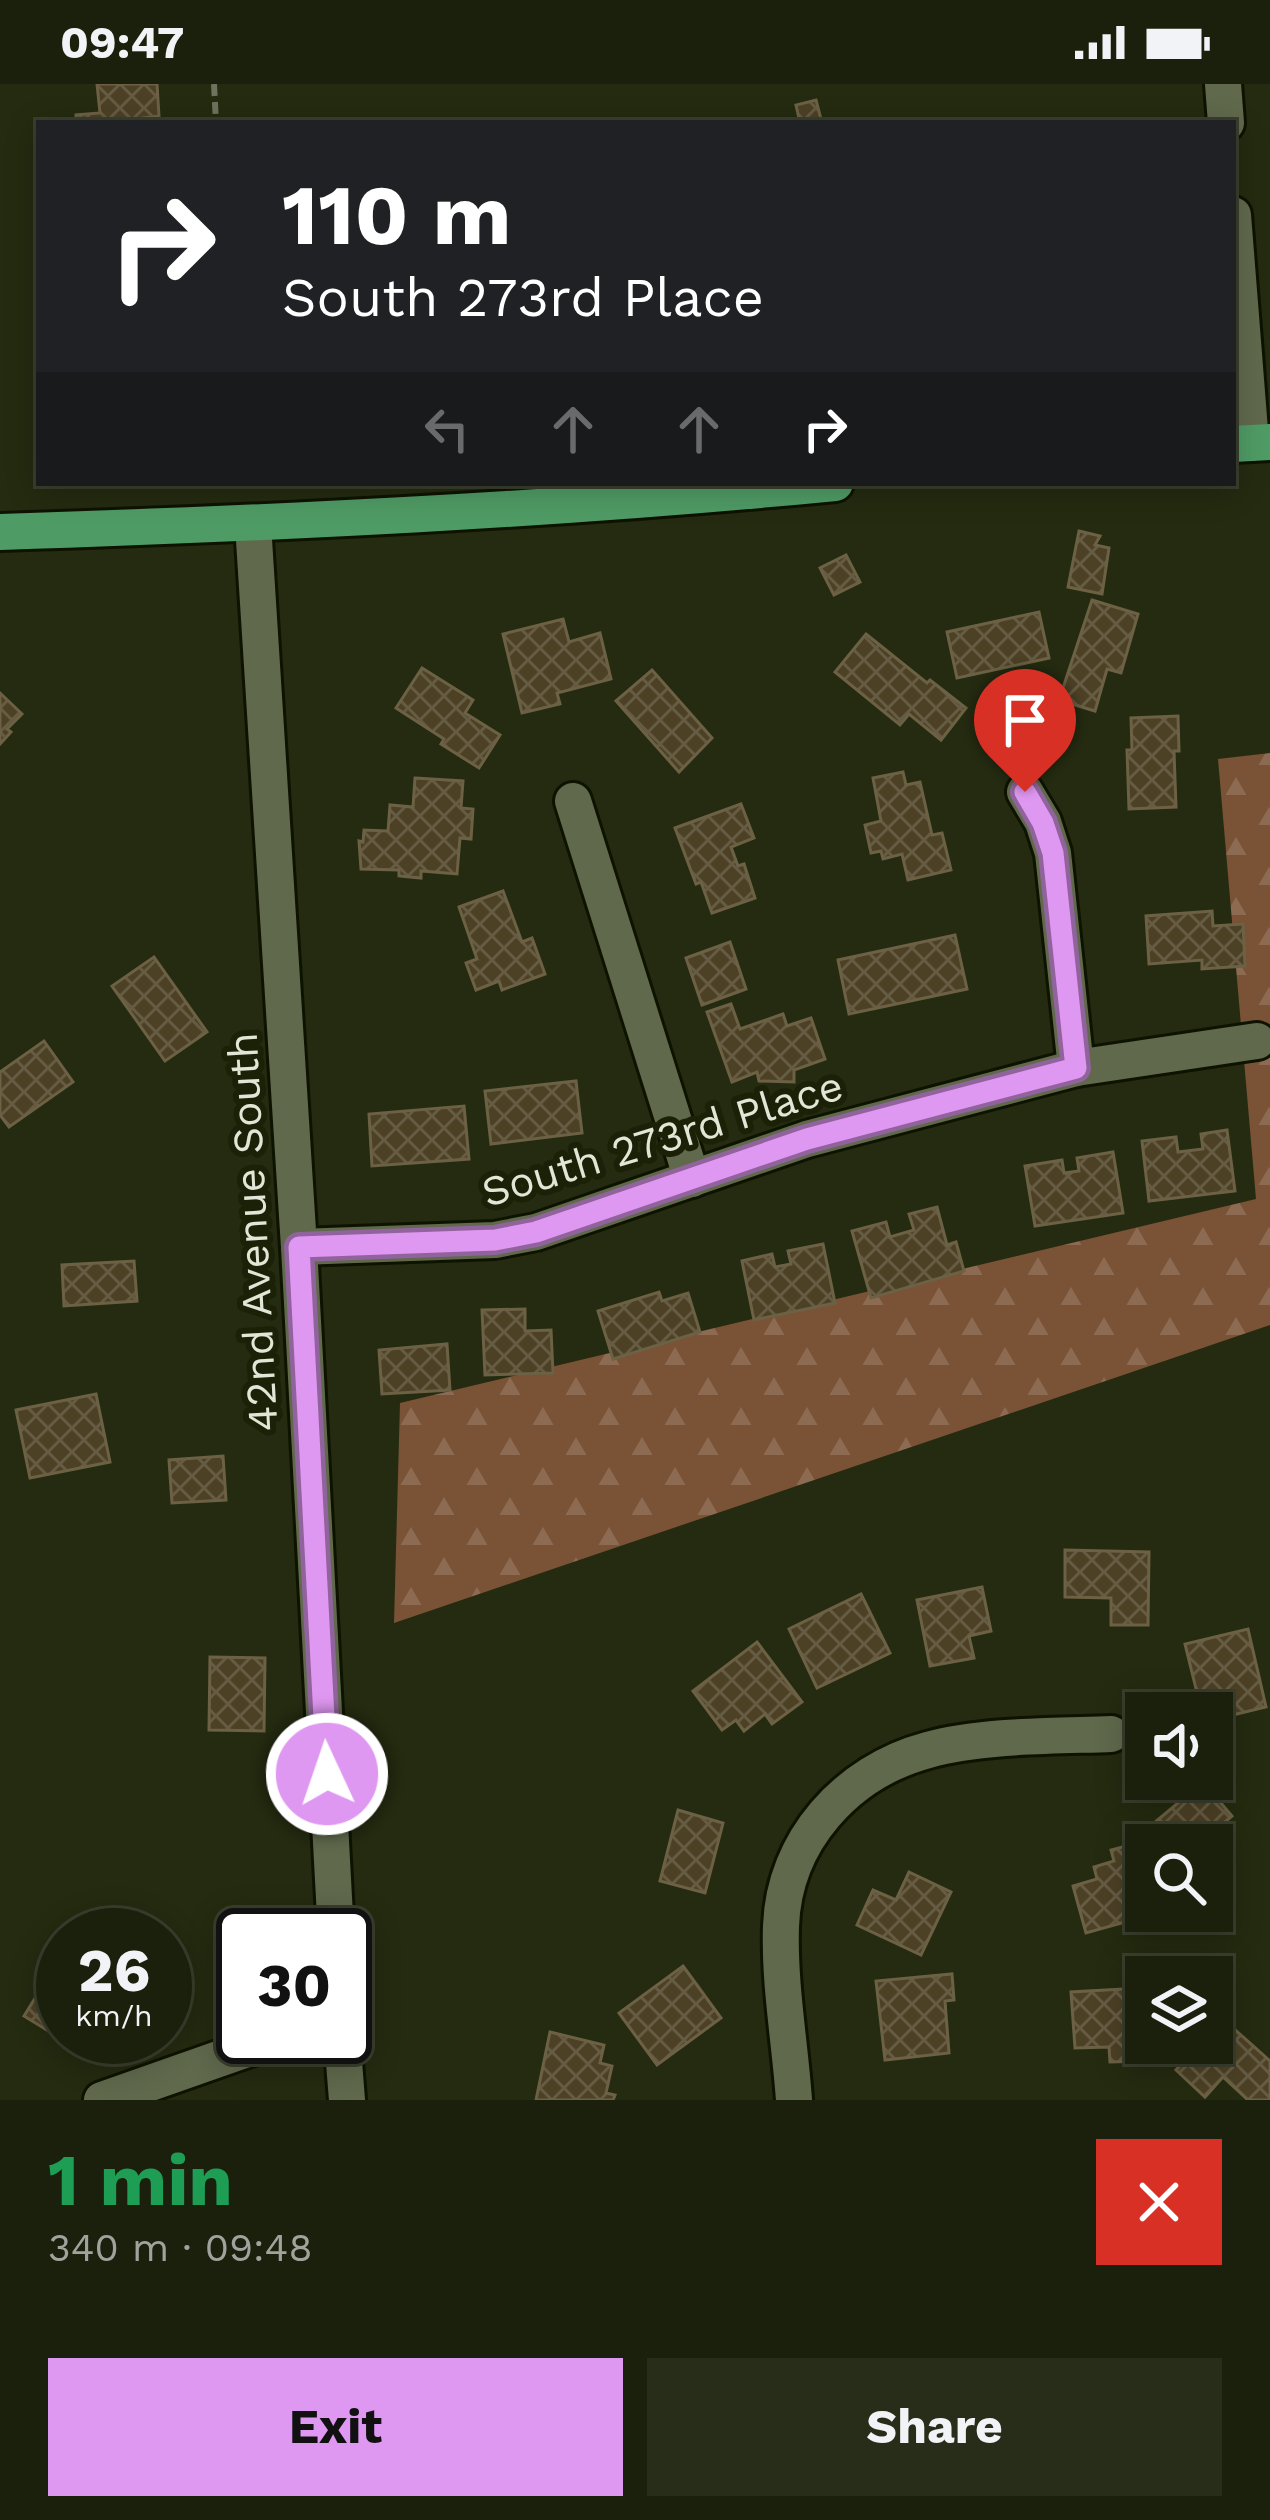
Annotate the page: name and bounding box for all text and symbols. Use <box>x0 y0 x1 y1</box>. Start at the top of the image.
text: 09:47 <box>60 16 184 69</box>
text: 110 m <box>282 166 512 264</box>
icon: right <box>84 168 240 324</box>
text: South 273rd Place <box>282 266 764 329</box>
icon: left <box>414 396 480 462</box>
icon: ahead <box>540 396 606 462</box>
icon: ahead <box>666 396 732 462</box>
icon: right <box>792 396 858 462</box>
pin <box>974 669 1076 792</box>
icon: arrive <box>992 687 1058 753</box>
street label: 42nd Avenue South <box>218 1031 287 1433</box>
street label: South 273rd Place <box>476 1060 849 1217</box>
map controls <box>1125 1692 1233 2064</box>
button: sound <box>1125 1692 1233 1800</box>
position arrow <box>264 1711 390 1837</box>
button: search <box>1125 1824 1233 1932</box>
speed limit sign: 30 <box>216 1908 372 2064</box>
text: 26 <box>78 1935 150 2006</box>
button: layers <box>1125 1956 1233 2064</box>
text: km/h <box>75 1998 153 2033</box>
text: 1 min <box>48 2138 233 2222</box>
button: close <box>1096 2139 1222 2265</box>
text: 340 m · 09:48 <box>48 2225 312 2270</box>
button: Exit <box>48 2358 623 2496</box>
button: Share <box>647 2358 1222 2496</box>

